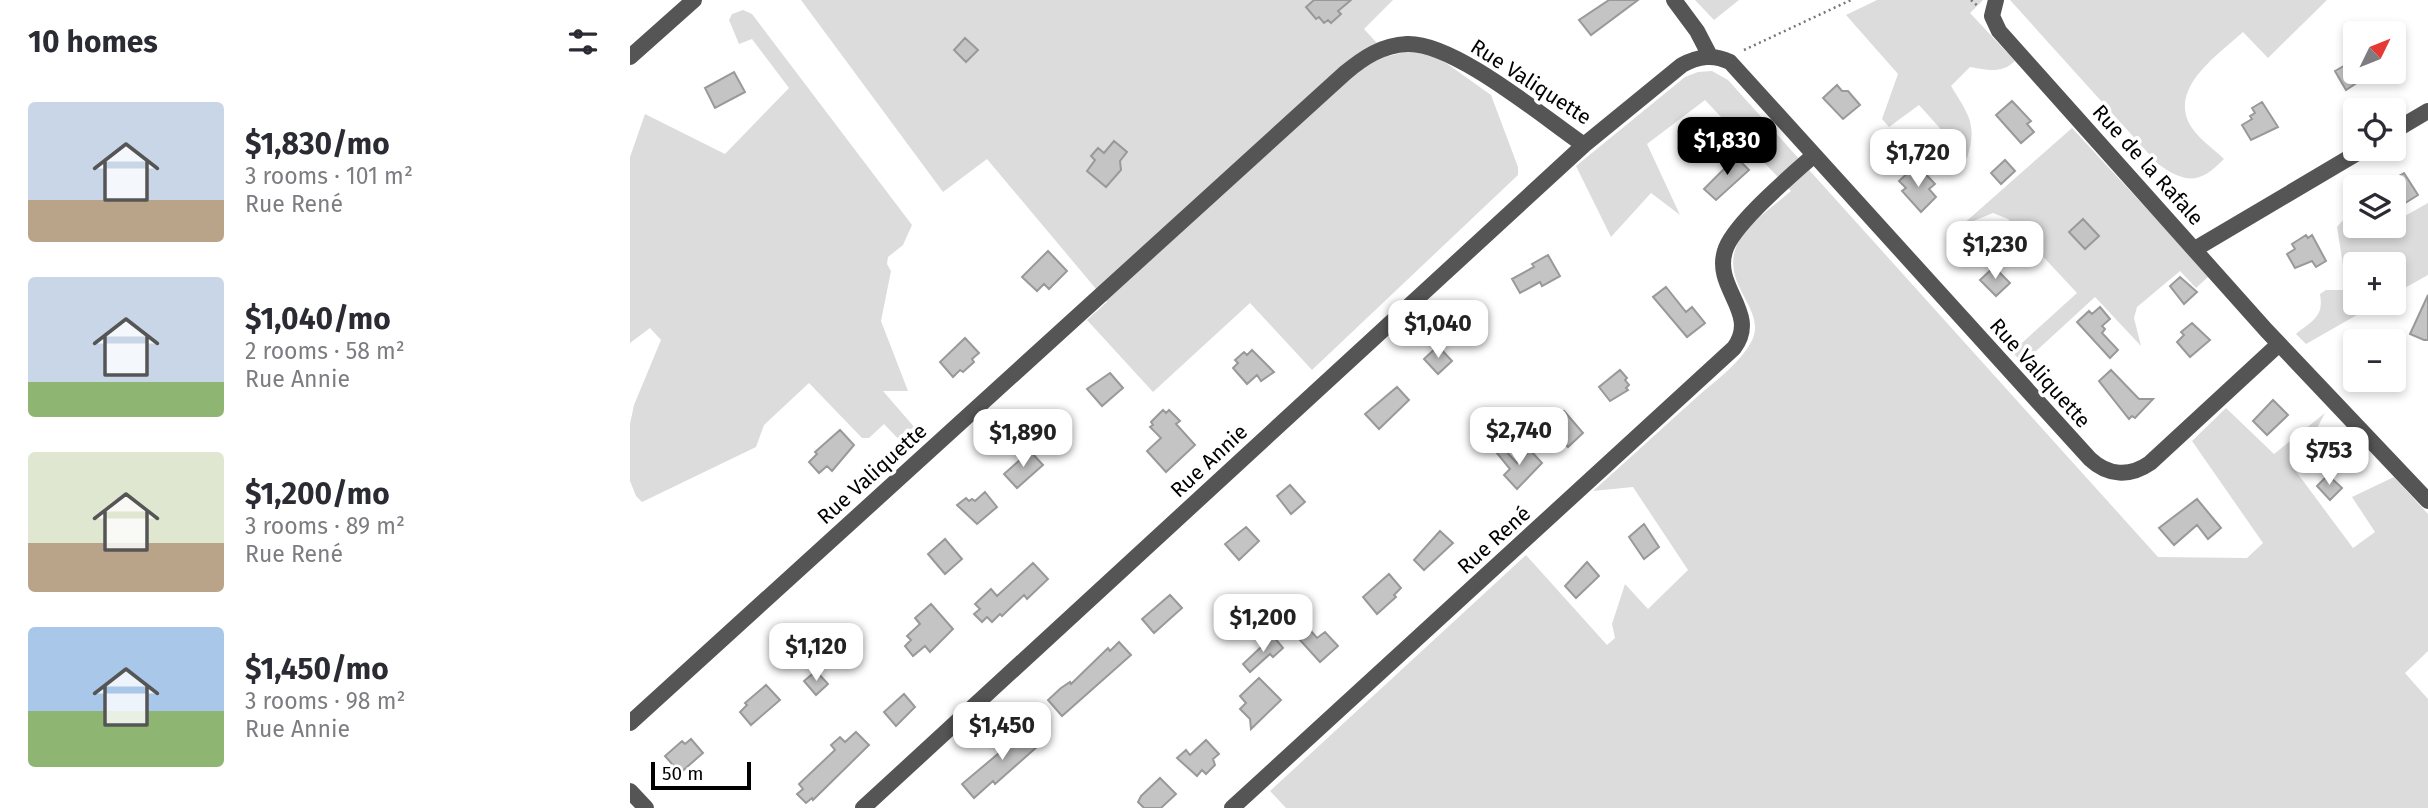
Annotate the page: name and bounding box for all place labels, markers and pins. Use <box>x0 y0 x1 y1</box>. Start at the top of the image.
pin: $1,830 <box>1670 118 1784 177</box>
pin: $1,720 <box>1861 130 1975 189</box>
pin: $1,230 <box>1938 222 2052 281</box>
pin: $1,040 <box>1381 300 1495 360</box>
pin: $2,740 <box>1462 407 1576 467</box>
pin: $1,890 <box>966 410 1080 469</box>
pin: $753 <box>2288 428 2370 487</box>
pin: $1,200 <box>1206 594 1320 654</box>
pin: $1,120 <box>759 624 873 683</box>
pin: $1,450 <box>945 702 1059 762</box>

